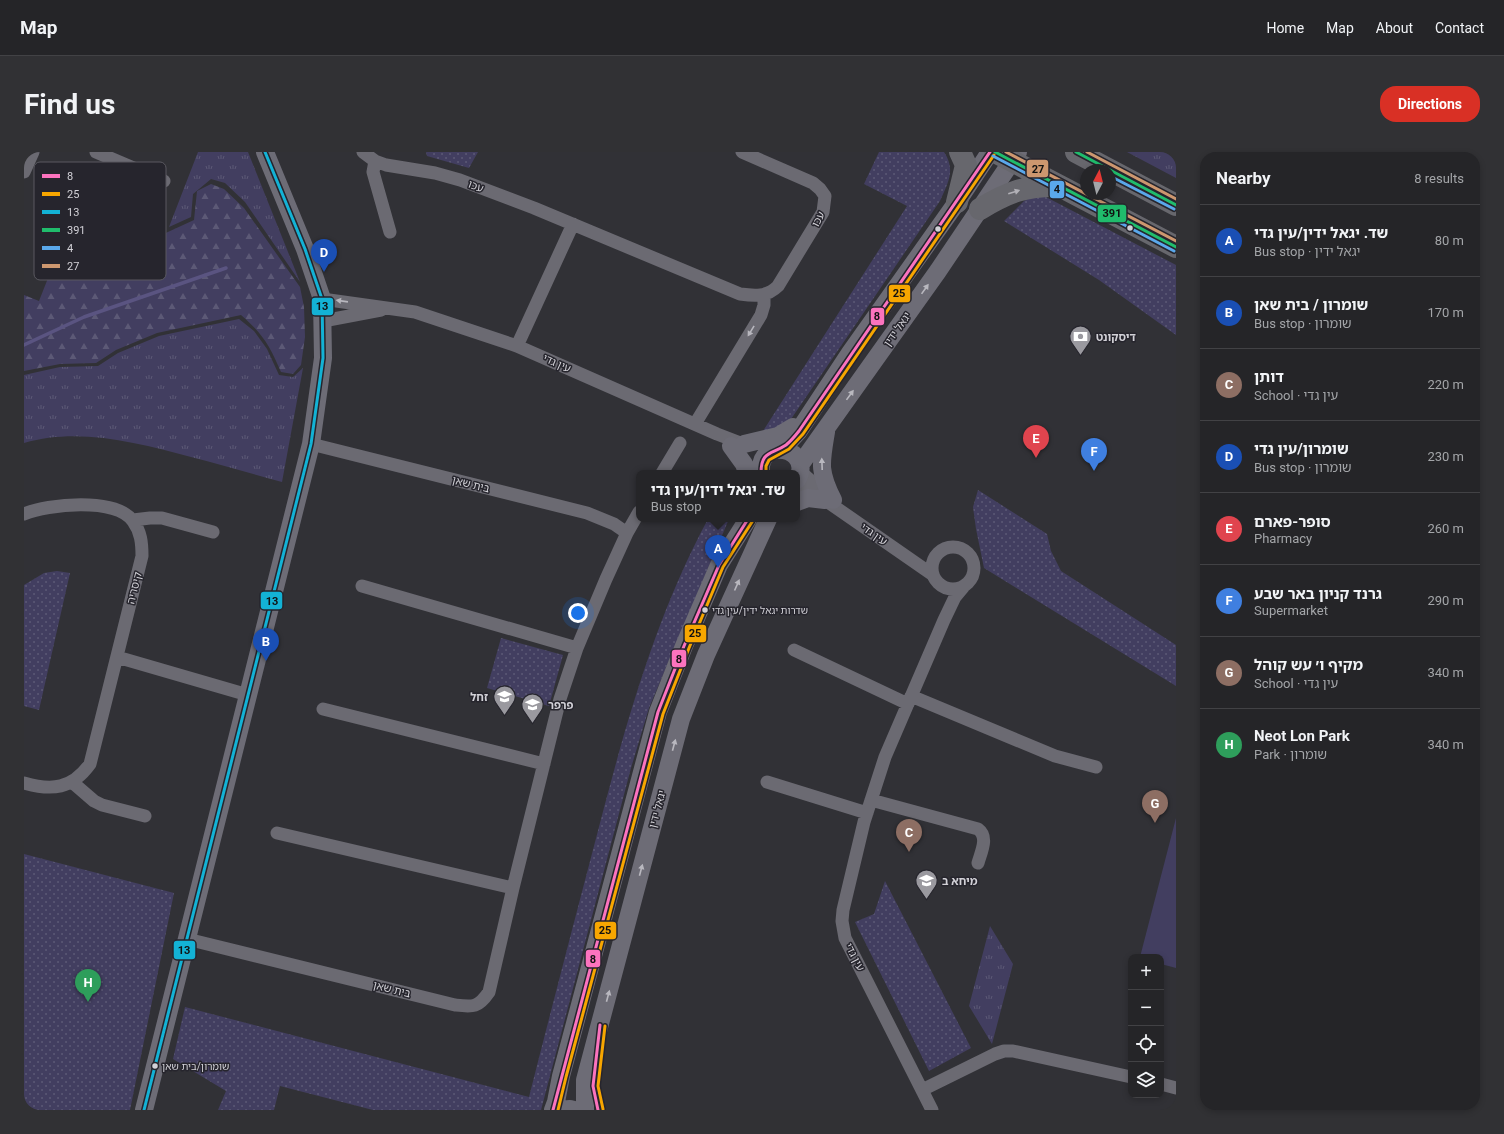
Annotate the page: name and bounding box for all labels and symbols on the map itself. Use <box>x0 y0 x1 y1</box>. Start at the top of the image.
line badge: 27 <box>1026 159 1049 178</box>
legend <box>34 162 166 280</box>
text: 27 <box>1032 163 1044 176</box>
north arrow <box>1080 164 1116 200</box>
text: 8 <box>67 170 73 183</box>
street label: עכו <box>466 178 485 195</box>
line badge: 4 <box>1049 180 1065 199</box>
text: 4 <box>1054 183 1061 196</box>
text: 25 <box>67 188 79 201</box>
one-way arrow <box>1008 189 1020 195</box>
line badge: 391 <box>1097 204 1127 223</box>
text: 13 <box>67 206 79 219</box>
text: 391 <box>1103 207 1121 220</box>
street label: עכו <box>809 209 828 229</box>
unlabelled marker <box>1125 223 1135 233</box>
text: 391 <box>67 224 86 237</box>
unlabelled marker <box>933 224 943 234</box>
pin: D <box>311 239 337 272</box>
text: 4 <box>67 242 73 255</box>
text: 27 <box>67 260 79 273</box>
line badge: 25 <box>888 284 911 303</box>
one-way arrow <box>921 284 929 295</box>
text: 25 <box>893 287 905 300</box>
line badge: 13 <box>311 297 334 316</box>
one-way arrow <box>336 298 348 304</box>
text: 13 <box>316 300 328 313</box>
line badge: 8 <box>870 307 885 326</box>
text: 8 <box>874 310 880 323</box>
street label: יגאל ידין <box>881 310 914 349</box>
bank icon: דיסקונט <box>1068 324 1094 357</box>
one-way arrow <box>748 325 755 337</box>
place label: דיסקונט <box>1096 331 1136 344</box>
street label: עין גדי <box>541 352 573 375</box>
one-way arrow <box>845 390 854 401</box>
pin: E <box>1023 425 1049 458</box>
pin: F <box>1081 438 1107 471</box>
one-way arrow <box>819 457 825 470</box>
street label: בית שאן <box>451 474 491 495</box>
street label: עין גדי <box>858 521 889 548</box>
pin: A <box>705 535 731 568</box>
street label: קיסריה <box>124 571 145 606</box>
one-way arrow <box>734 579 740 590</box>
line badge: 13 <box>260 591 283 610</box>
text: 13 <box>266 595 278 608</box>
your location <box>568 603 588 623</box>
marker: שדרות יגאל ידין/עין גדי <box>700 605 710 615</box>
place label: שדרות יגאל ידין/עין גדי <box>712 605 808 616</box>
line badge: 25 <box>684 624 707 643</box>
text: 25 <box>689 627 701 640</box>
pin: B <box>253 628 279 661</box>
line badge: 8 <box>671 649 687 668</box>
text: 8 <box>676 653 682 666</box>
school or university icon: זחל <box>491 684 517 717</box>
place label: זחל <box>470 691 488 704</box>
school or university icon: פרפר <box>519 692 545 725</box>
place label: פרפר <box>548 699 574 712</box>
one-way arrow <box>672 738 678 751</box>
street label: יגאל ידין <box>646 789 669 830</box>
pin: G <box>1142 790 1168 823</box>
pin: C <box>896 819 922 852</box>
one-way arrow <box>638 864 644 876</box>
school or university icon: מיחא ב <box>913 868 939 901</box>
place label: מיחא ב <box>942 875 978 888</box>
line badge: 25 <box>594 921 617 940</box>
text: 25 <box>599 924 611 937</box>
line badge: 13 <box>173 940 196 960</box>
street label: עין גדי <box>842 941 867 973</box>
text: 13 <box>178 944 190 957</box>
line badge: 8 <box>585 949 601 968</box>
text: 8 <box>590 953 596 966</box>
pin: H <box>75 969 101 1002</box>
street label: בית שאן <box>372 979 412 1000</box>
one-way arrow <box>605 990 611 1002</box>
marker: שומרון/בית שאן <box>150 1061 160 1071</box>
place label: שומרון/בית שאן <box>162 1061 229 1072</box>

